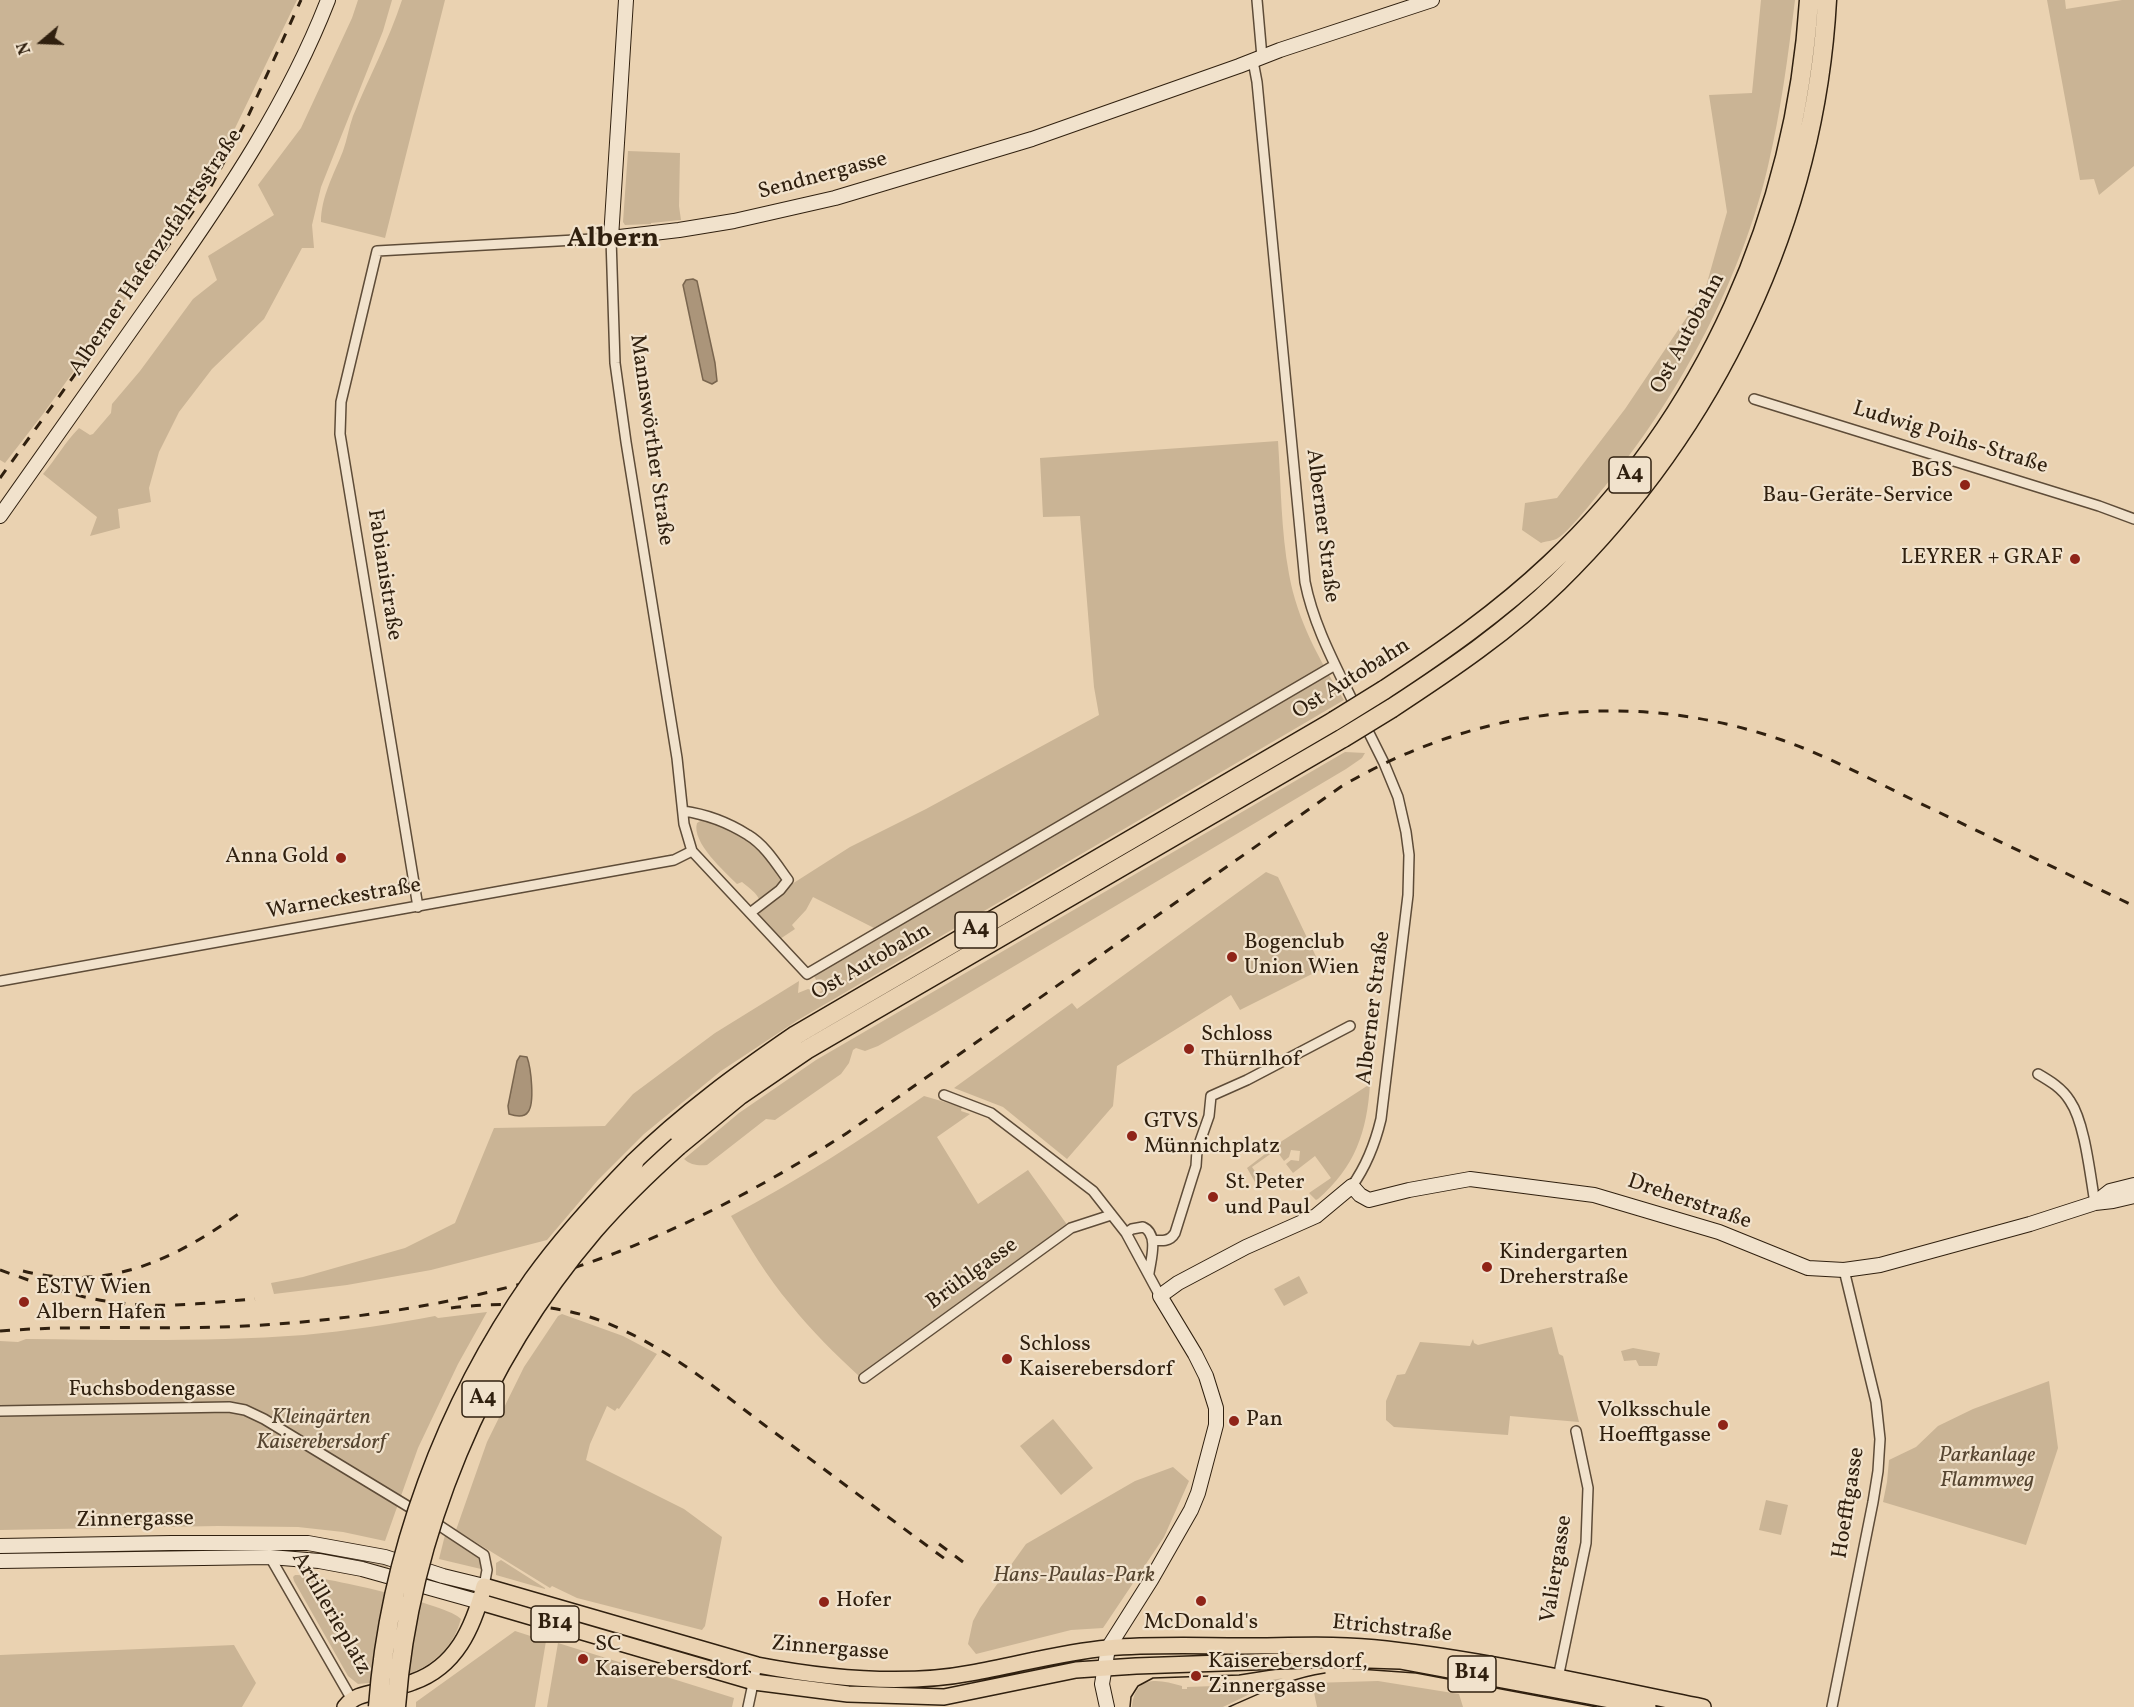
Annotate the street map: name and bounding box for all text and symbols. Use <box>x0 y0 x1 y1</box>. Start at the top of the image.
north arrow <box>12 12 72 72</box>
text: N <box>13 39 37 57</box>
street label: Alberner Hafenzufahrtsstraße <box>64 125 250 381</box>
street label: Sendnergasse <box>756 147 890 207</box>
district label: Albern <box>567 224 659 258</box>
street label: Ost Autobahn <box>1646 269 1732 399</box>
street label: Mannswörther Straße <box>622 333 678 547</box>
street label: Ludwig Poihs-Straße <box>1849 397 2051 481</box>
street label: Alberner Straße <box>1298 448 1344 604</box>
road number: A4 <box>1609 457 1651 493</box>
place label: BGS Bau-Geräte-Service <box>1762 459 1953 511</box>
marker: BGS Bau-Geräte-Service <box>1958 478 1972 492</box>
street label: Fabianistraße <box>360 508 406 642</box>
place label: LEYRER + GRAF <box>1901 546 2063 572</box>
marker: LEYRER + GRAF <box>2068 552 2082 566</box>
street label: Ost Autobahn <box>1288 633 1416 727</box>
place label: Anna Gold <box>225 845 329 871</box>
marker: Anna Gold <box>334 851 348 865</box>
street label: Warneckestraße <box>265 873 423 927</box>
road number: A4 <box>955 912 997 948</box>
street label: Ost Autobahn <box>808 918 936 1008</box>
street label: Alberner Straße <box>1352 930 1398 1086</box>
place label: Bogenclub Union Wien <box>1244 931 1359 982</box>
marker: Bogenclub Union Wien <box>1225 950 1239 964</box>
place label: Schloss Thürnlhof <box>1201 1023 1300 1074</box>
marker: Schloss Thürnlhof <box>1182 1042 1196 1056</box>
place label: GTVS Münnichplatz <box>1144 1110 1280 1162</box>
marker: GTVS Münnichplatz <box>1125 1129 1139 1143</box>
street label: Dreherstraße <box>1624 1169 1754 1237</box>
place label: St. Peter und Paul <box>1225 1171 1310 1222</box>
marker: St. Peter und Paul <box>1206 1190 1220 1204</box>
street label: Brühlgasse <box>922 1233 1024 1317</box>
place label: Kindergarten Dreherstraße <box>1499 1241 1628 1292</box>
marker: Kindergarten Dreherstraße <box>1480 1260 1494 1274</box>
place label: ESTW Wien Albern Hafen <box>36 1276 166 1328</box>
marker: ESTW Wien Albern Hafen <box>17 1295 31 1309</box>
place label: Schloss Kaiserebersdorf <box>1019 1333 1173 1384</box>
marker: Schloss Kaiserebersdorf <box>1000 1352 1014 1366</box>
street label: Fuchsbodengasse <box>68 1378 236 1404</box>
road number: A4 <box>462 1381 504 1417</box>
place label: Volksschule Hoefftgasse <box>1597 1399 1711 1450</box>
park label: Kleingärten Kaiserebersdorf <box>256 1406 386 1458</box>
place label: Pan <box>1246 1408 1283 1434</box>
marker: Pan <box>1227 1414 1241 1428</box>
marker: Volksschule Hoefftgasse <box>1716 1418 1730 1432</box>
park label: Parkanlage Flammweg <box>1939 1444 2035 1496</box>
street label: Hoefftgasse <box>1828 1445 1872 1561</box>
street label: Zinnergasse <box>76 1507 194 1535</box>
street label: Valiergasse <box>1536 1513 1580 1625</box>
street label: Artillerieplatz <box>284 1548 376 1680</box>
park label: Hans-Paulas-Park <box>993 1564 1155 1590</box>
place label: Hofer <box>836 1589 891 1615</box>
marker: McDonald's <box>1194 1594 1208 1608</box>
marker: Hofer <box>817 1595 831 1609</box>
road number: B14 <box>531 1606 579 1642</box>
place label: McDonald's <box>1144 1611 1258 1637</box>
street label: Etrichstraße <box>1331 1611 1453 1649</box>
street label: Zinnergasse <box>770 1632 890 1668</box>
place label: SC Kaiserebersdorf <box>595 1633 749 1684</box>
place label: Kaiserebersdorf, Zinnergasse <box>1208 1650 1368 1702</box>
marker: SC Kaiserebersdorf <box>576 1652 590 1666</box>
road number: B14 <box>1448 1656 1496 1692</box>
marker: Kaiserebersdorf, Zinnergasse <box>1189 1669 1203 1683</box>

